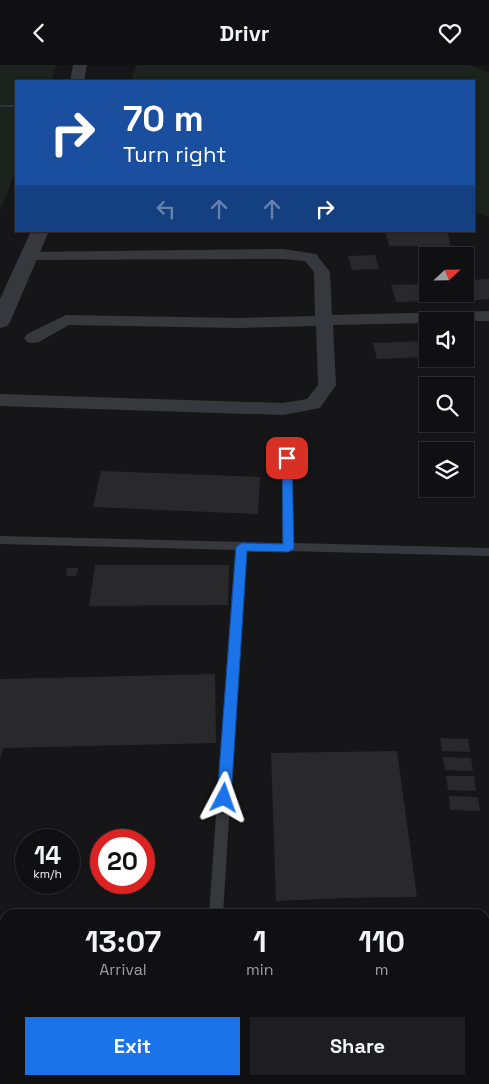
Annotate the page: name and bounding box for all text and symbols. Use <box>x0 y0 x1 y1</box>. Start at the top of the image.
icon: back <box>25 19 53 47</box>
text: Drivr <box>220 19 269 47</box>
icon: heart <box>436 19 464 47</box>
text: 70 m <box>123 97 204 141</box>
icon: right <box>40 100 105 165</box>
text: Turn right <box>123 140 226 168</box>
icon: left <box>152 195 180 223</box>
icon: ahead <box>205 195 233 223</box>
icon: ahead <box>258 195 286 223</box>
icon: right <box>311 195 339 223</box>
north arrow <box>419 247 474 303</box>
map controls <box>419 247 474 497</box>
button: sound <box>419 312 474 367</box>
button: search <box>419 377 474 432</box>
pin <box>266 437 308 479</box>
button: layers <box>419 442 474 497</box>
icon: arrive <box>273 444 301 472</box>
position arrow <box>197 771 249 823</box>
speed limit sign: 20 <box>90 829 155 894</box>
text: 14 <box>34 839 61 871</box>
text: km/h <box>33 866 62 882</box>
text: 13:07 <box>85 922 161 961</box>
text: 1 <box>253 922 267 961</box>
text: 110 <box>358 922 405 961</box>
text: Arrival <box>99 959 147 980</box>
text: min <box>246 959 274 980</box>
text: m <box>375 959 389 980</box>
button: Exit <box>25 1017 240 1075</box>
button: Share <box>250 1017 465 1075</box>

